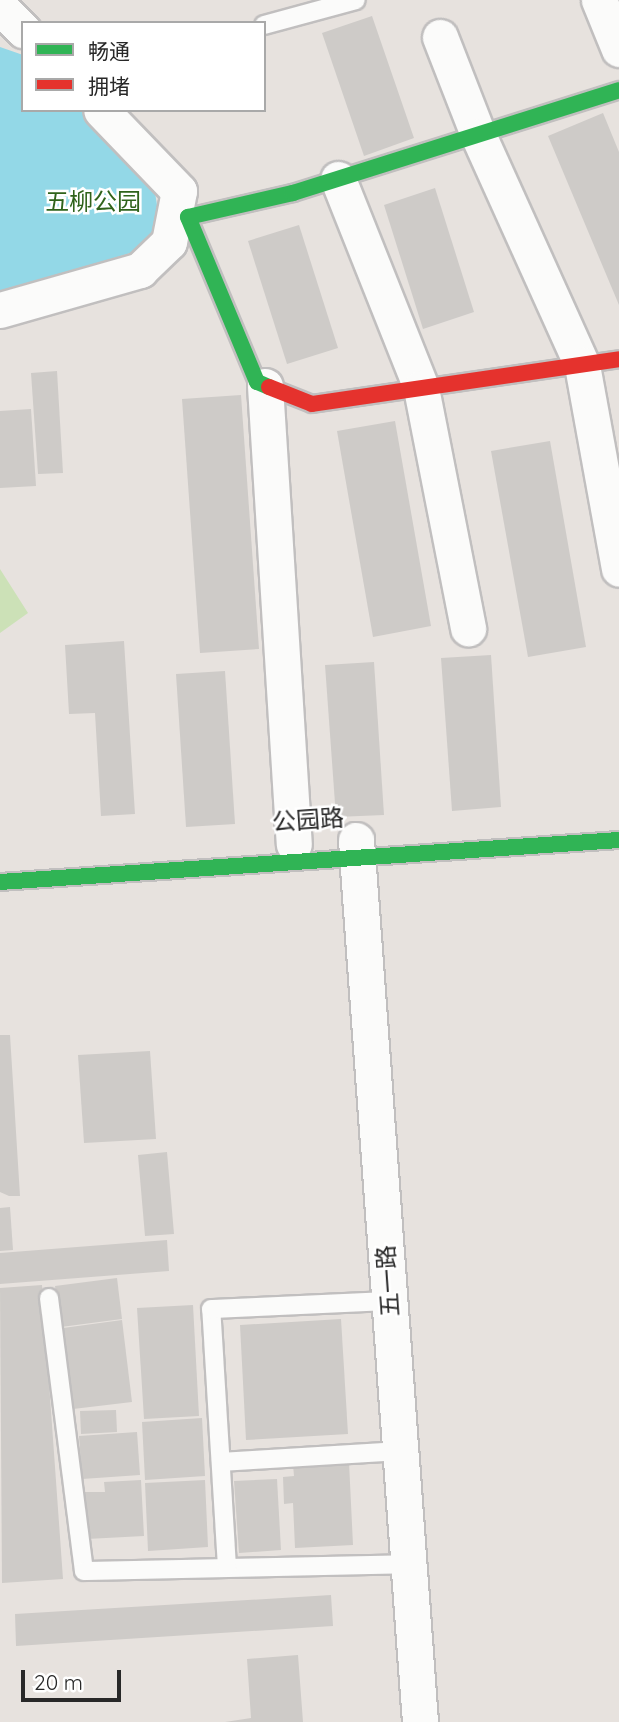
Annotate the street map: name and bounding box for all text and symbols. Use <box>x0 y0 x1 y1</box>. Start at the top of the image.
legend <box>21 21 266 112</box>
text: 畅通 <box>88 38 130 64</box>
text: 拥堵 <box>88 73 130 99</box>
park label: 五柳公园 <box>45 188 141 216</box>
street label: 公园路 <box>271 803 345 837</box>
street label: 五一路 <box>371 1244 405 1318</box>
scale bar <box>24 1656 124 1700</box>
text: 20 m <box>34 1669 83 1695</box>

